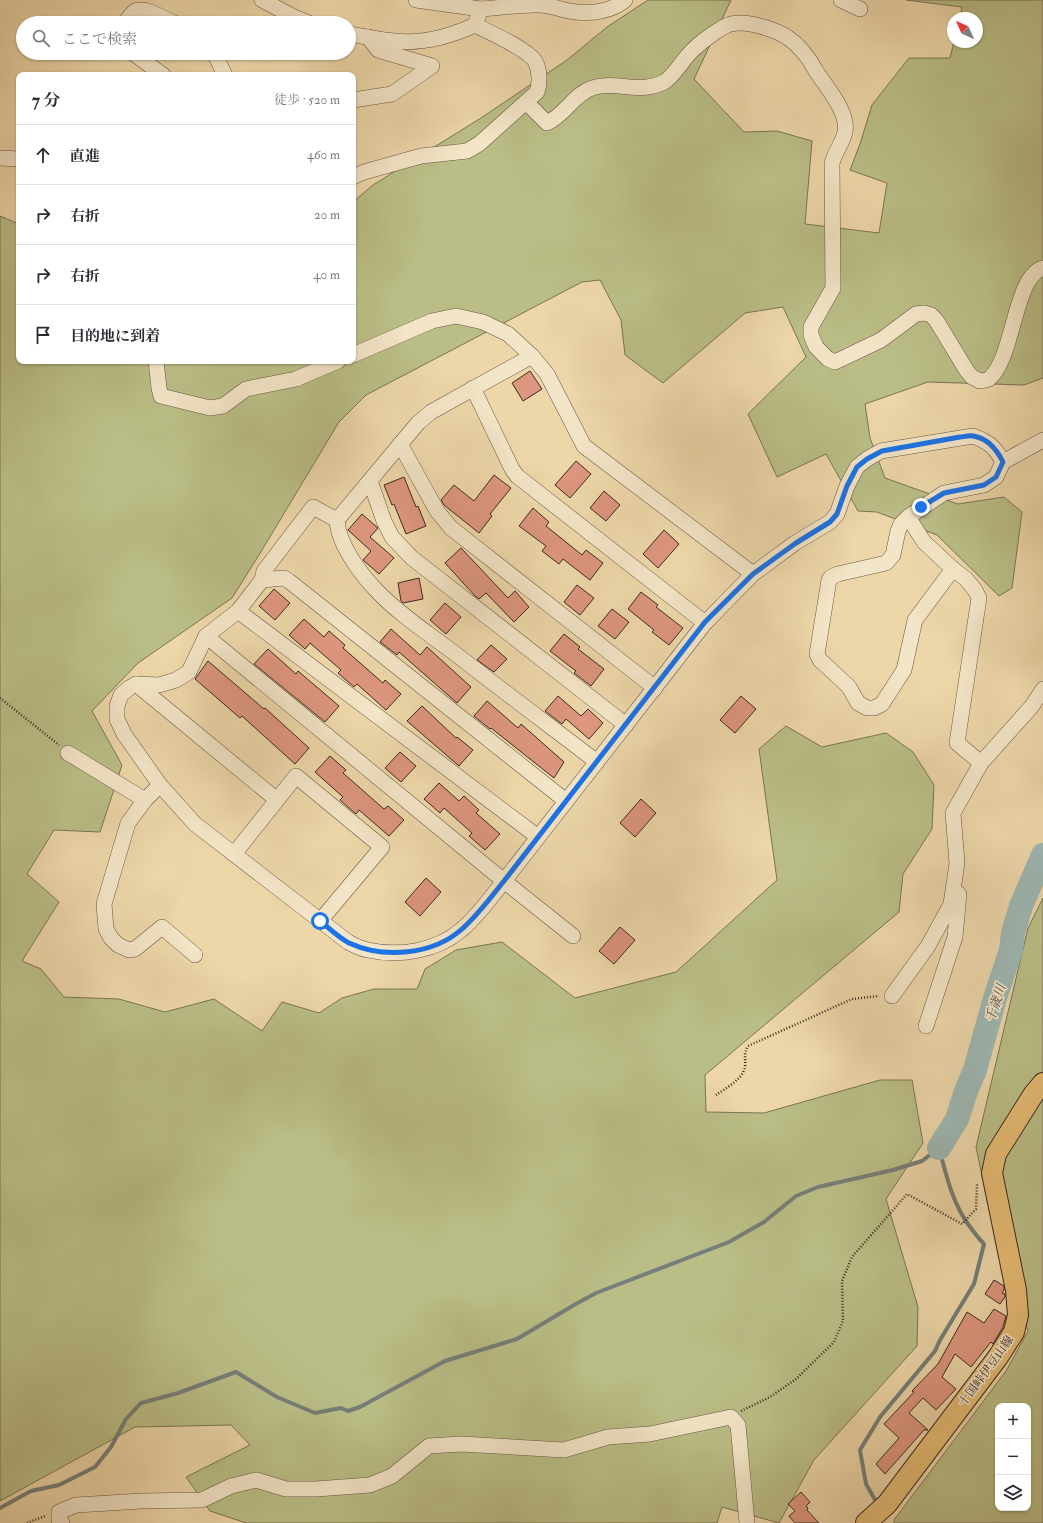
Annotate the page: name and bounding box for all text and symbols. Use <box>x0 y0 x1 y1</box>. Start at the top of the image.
north arrow <box>947 12 983 48</box>
search box <box>16 16 356 60</box>
icon: search <box>30 27 52 49</box>
text: ここで検索 <box>62 30 137 49</box>
text: 7 分 <box>32 90 60 111</box>
text: 徒歩 · 520 m <box>274 92 340 108</box>
icon: ahead <box>32 144 54 166</box>
text: 直進 <box>70 147 100 166</box>
text: 460 m <box>307 147 340 163</box>
icon: right <box>32 204 54 226</box>
text: 右折 <box>70 207 100 226</box>
text: 20 m <box>314 207 340 223</box>
icon: right <box>32 264 54 286</box>
text: 右折 <box>70 267 100 286</box>
text: 40 m <box>314 267 340 283</box>
icon: arrive <box>32 324 54 346</box>
text: 目的地に到着 <box>70 327 160 346</box>
route end <box>912 498 930 516</box>
route start <box>311 912 329 930</box>
water label: 千歳川 <box>983 980 1010 1024</box>
street label: 十国峠伊豆山線 <box>956 1333 1017 1410</box>
map controls <box>995 1403 1031 1511</box>
button: + <box>995 1403 1031 1439</box>
button: − <box>995 1439 1031 1475</box>
button: layers <box>995 1475 1031 1511</box>

